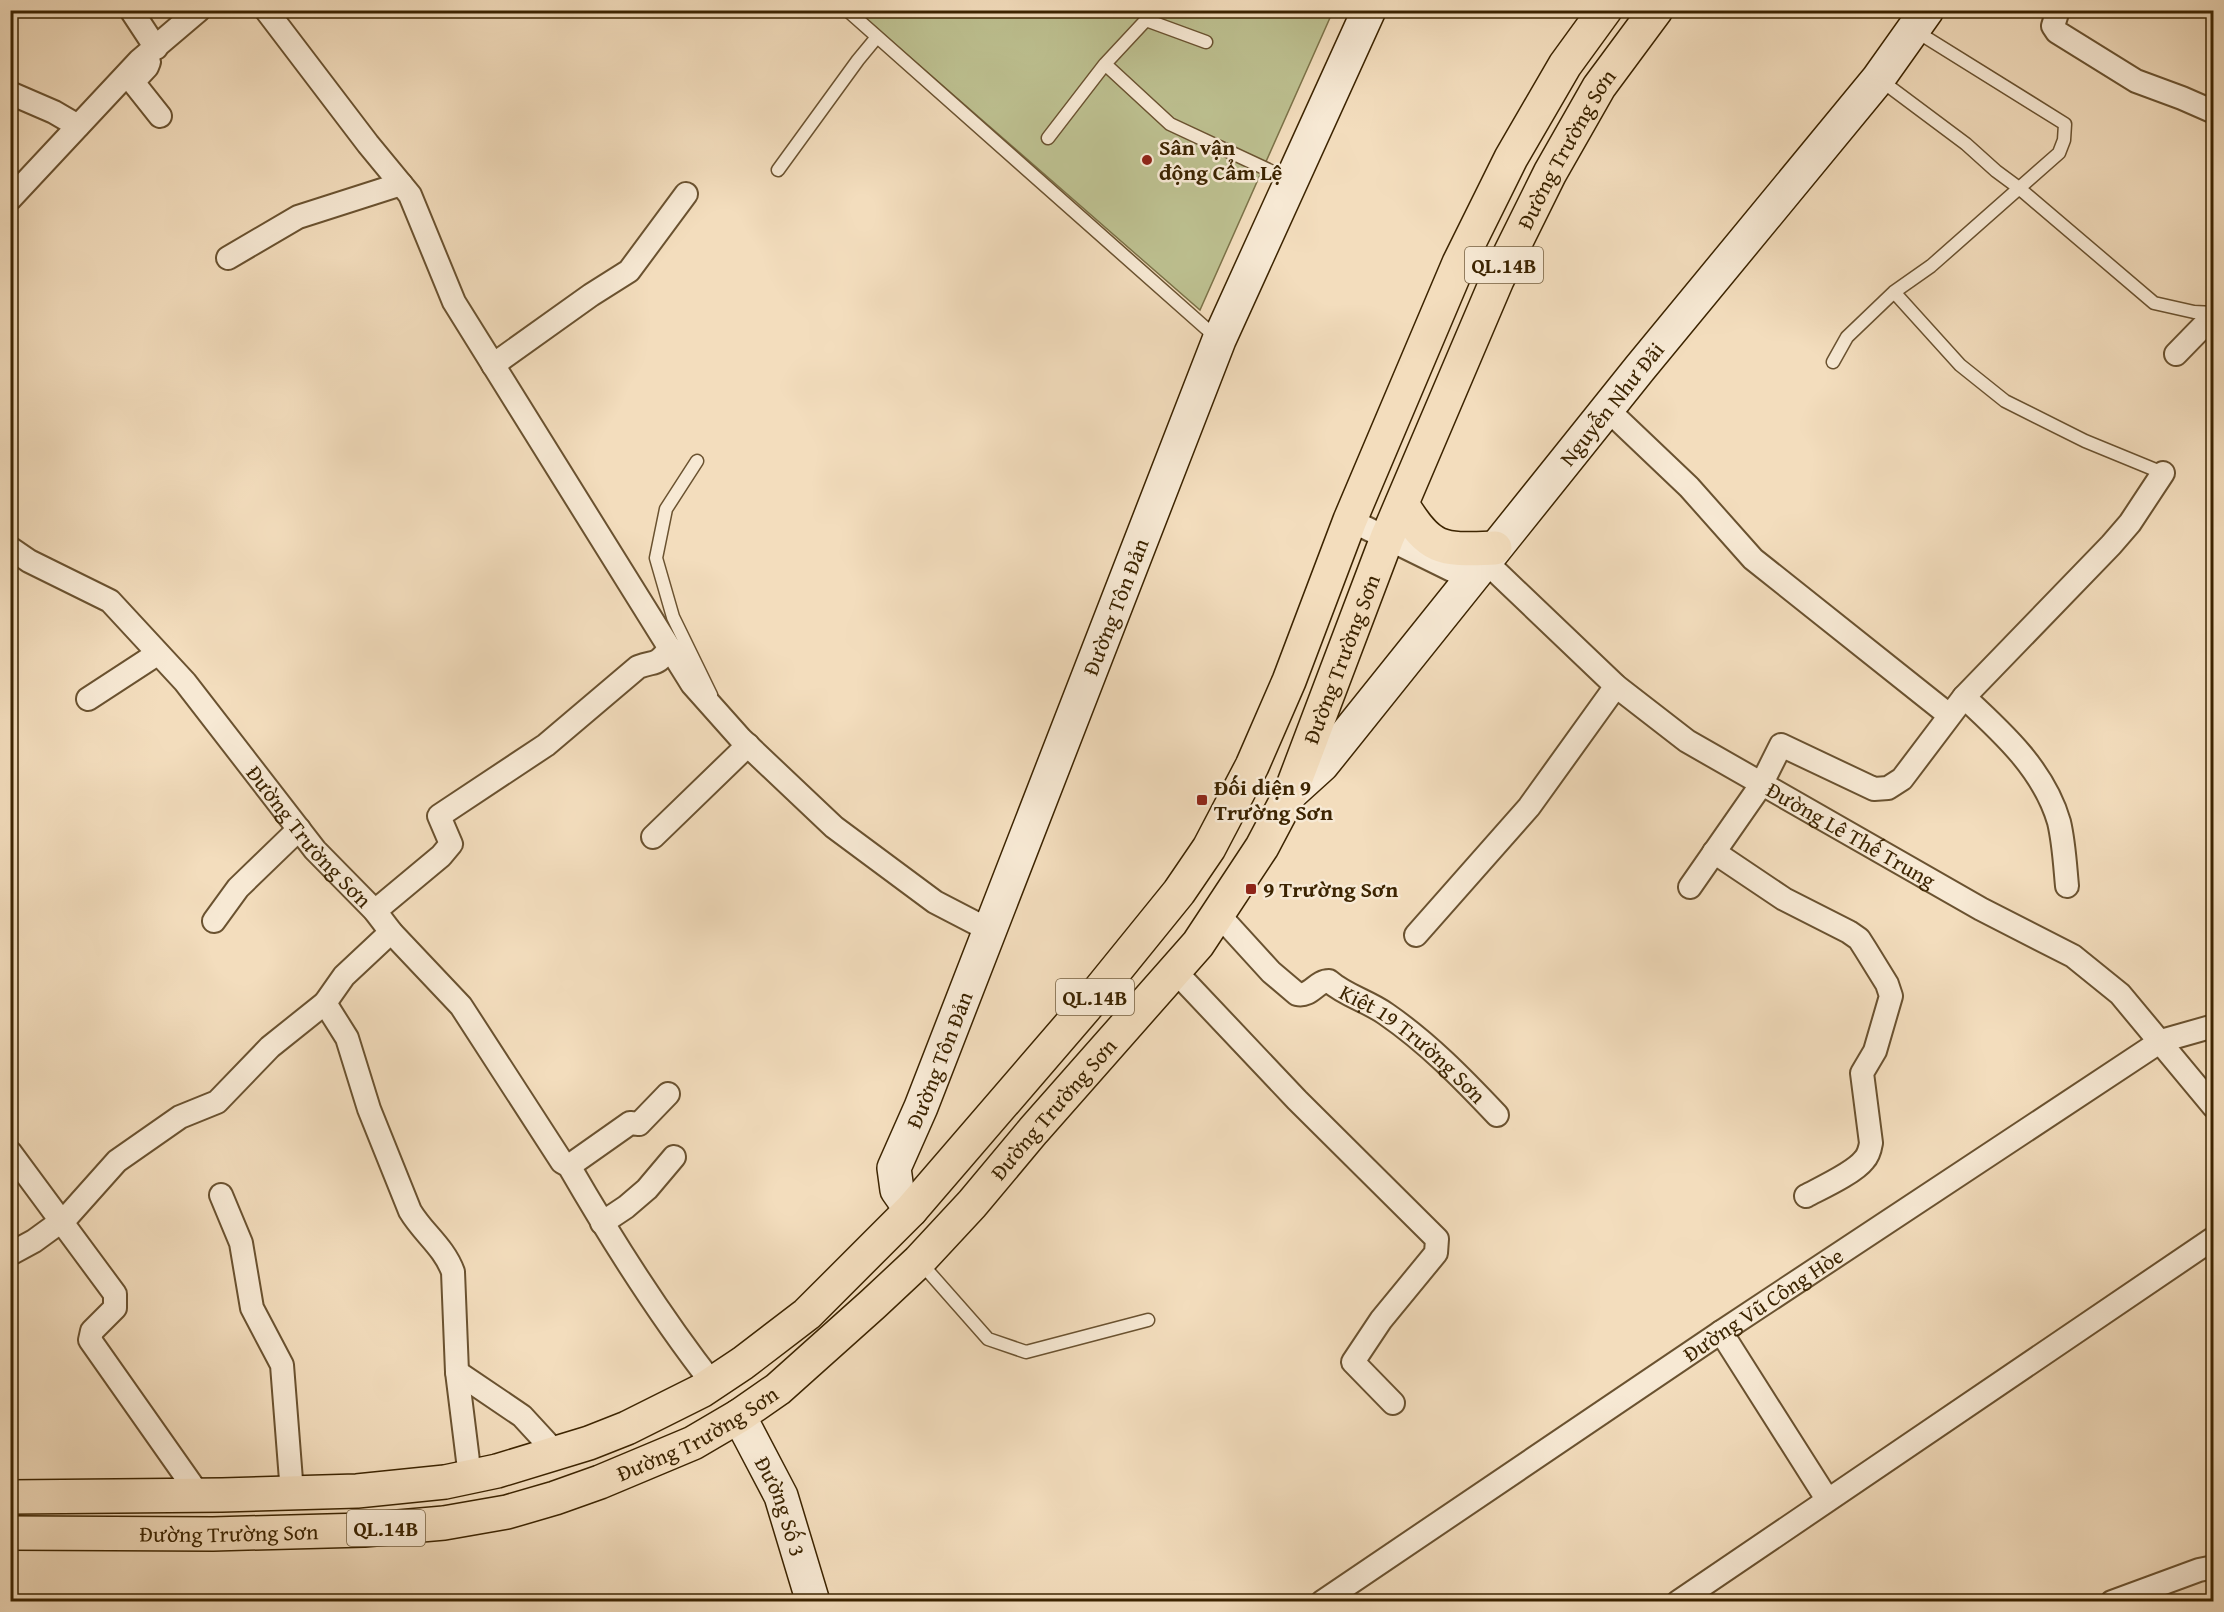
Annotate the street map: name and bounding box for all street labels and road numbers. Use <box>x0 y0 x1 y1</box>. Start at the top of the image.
street label: Đường Trường Sơn <box>1509 62 1624 234</box>
road number: QL.14B <box>1465 247 1543 283</box>
street label: Nguyễn Như Đãi <box>1552 335 1671 473</box>
street label: Đường Tôn Đản <box>1074 533 1157 680</box>
street label: Đường Trường Sơn <box>1295 569 1388 748</box>
street label: Đường Trường Sơn <box>239 758 380 915</box>
street label: Đường Lê Thế Trung <box>1761 774 1942 896</box>
street label: Kiệt 19 Trường Sơn <box>1334 976 1494 1111</box>
road number: QL.14B <box>1056 979 1134 1015</box>
street label: Đường Tôn Đản <box>898 986 981 1133</box>
street label: Đường Trường Sơn <box>983 1030 1124 1187</box>
street label: Đường Vũ Công Hòe <box>1676 1240 1849 1369</box>
street label: Đường Trường Sơn <box>612 1377 785 1489</box>
street label: Đường Số 3 <box>747 1451 814 1560</box>
road number: QL.14B <box>347 1510 425 1546</box>
street label: Đường Trường Sơn <box>140 1515 319 1550</box>

